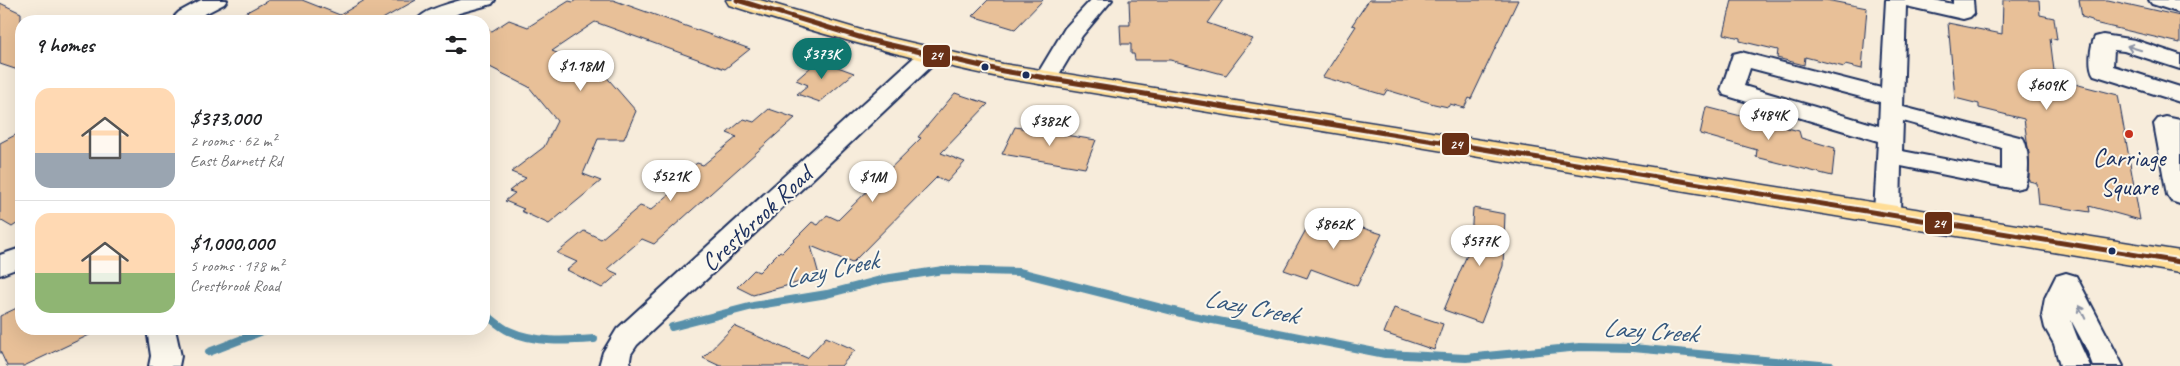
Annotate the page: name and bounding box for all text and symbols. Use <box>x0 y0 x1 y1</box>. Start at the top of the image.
icon: filters <box>442 31 470 59</box>
text: 9 homes <box>35 32 94 58</box>
pin: $373K <box>787 38 857 80</box>
one-way arrow <box>2126 42 2142 52</box>
text: $373K <box>804 44 840 64</box>
line badge: 24 <box>922 44 951 68</box>
text: 24 <box>930 47 944 64</box>
pin: $1.18M <box>540 49 622 92</box>
text: $1.18M <box>559 56 603 76</box>
unlabelled marker <box>980 62 990 72</box>
pin: $609K <box>2012 68 2082 111</box>
unlabelled marker <box>1021 70 1031 80</box>
text: $609K <box>2028 75 2066 95</box>
pin: $484K <box>1734 98 1804 141</box>
pin: $382K <box>1015 104 1085 147</box>
text: $373,000 <box>190 105 260 131</box>
text: $484K <box>1751 105 1787 125</box>
icon: home <box>75 108 135 168</box>
text: $382K <box>1032 111 1068 131</box>
marker: Carriage Square <box>2123 128 2135 140</box>
text: 2 rooms · 62 m² <box>190 131 276 151</box>
line badge: 24 <box>1441 132 1470 156</box>
text: 24 <box>1450 136 1464 153</box>
place label: Carriage Square <box>2093 142 2167 203</box>
text: East Barnett Rd <box>190 151 282 171</box>
street label: Crestbrook Road <box>694 156 822 278</box>
pin: $521K <box>636 160 706 202</box>
pin: $1M <box>849 160 897 203</box>
text: $521K <box>653 166 689 186</box>
text: $1M <box>860 167 886 187</box>
pin: $862K <box>1299 208 1369 250</box>
line badge: 24 <box>1924 211 1953 235</box>
text: $862K <box>1315 214 1353 234</box>
text: 24 <box>1933 215 1947 232</box>
pin: $577K <box>1445 224 1515 267</box>
text: $1,000,000 <box>190 230 274 256</box>
text: $577K <box>1462 231 1498 251</box>
icon: home <box>75 233 135 293</box>
water label: Lazy Creek <box>782 243 885 295</box>
unlabelled marker <box>2107 246 2117 256</box>
text: 5 rooms · 178 m² <box>190 256 284 276</box>
text: Crestbrook Road <box>190 276 280 296</box>
water label: Lazy Creek <box>1202 281 1305 333</box>
one-way arrow <box>2077 305 2086 320</box>
water label: Lazy Creek <box>1602 311 1703 351</box>

